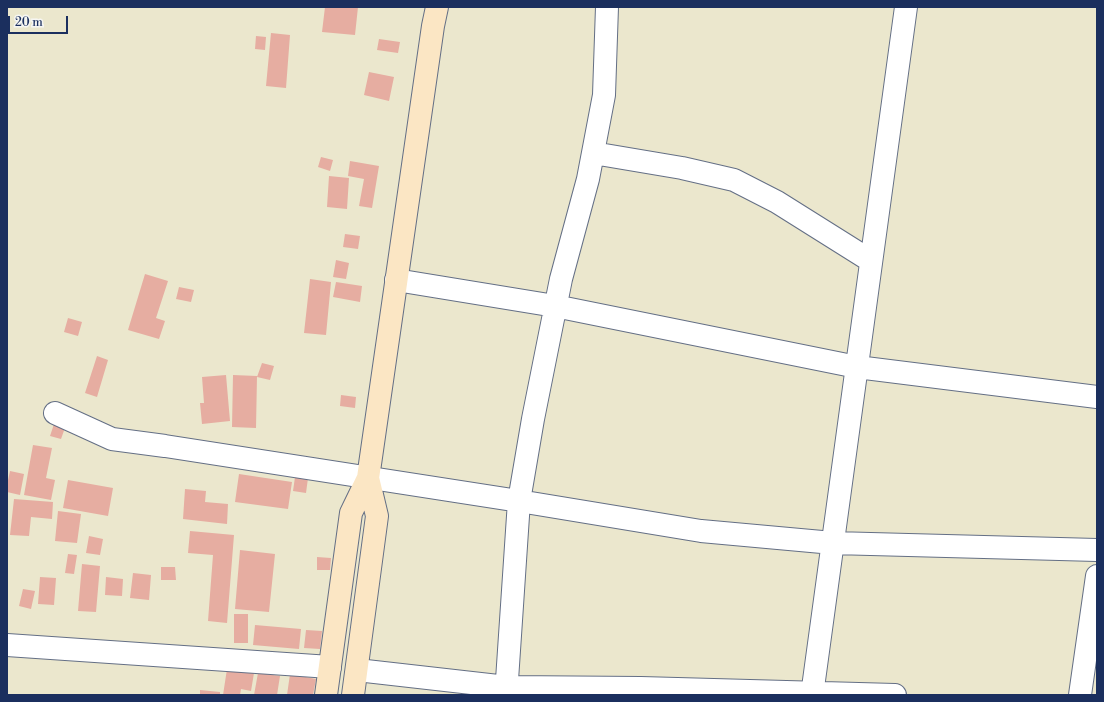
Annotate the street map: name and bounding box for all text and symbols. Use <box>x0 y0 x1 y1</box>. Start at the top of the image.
scale bar <box>10 8 70 34</box>
text: 20 m <box>15 15 43 30</box>

